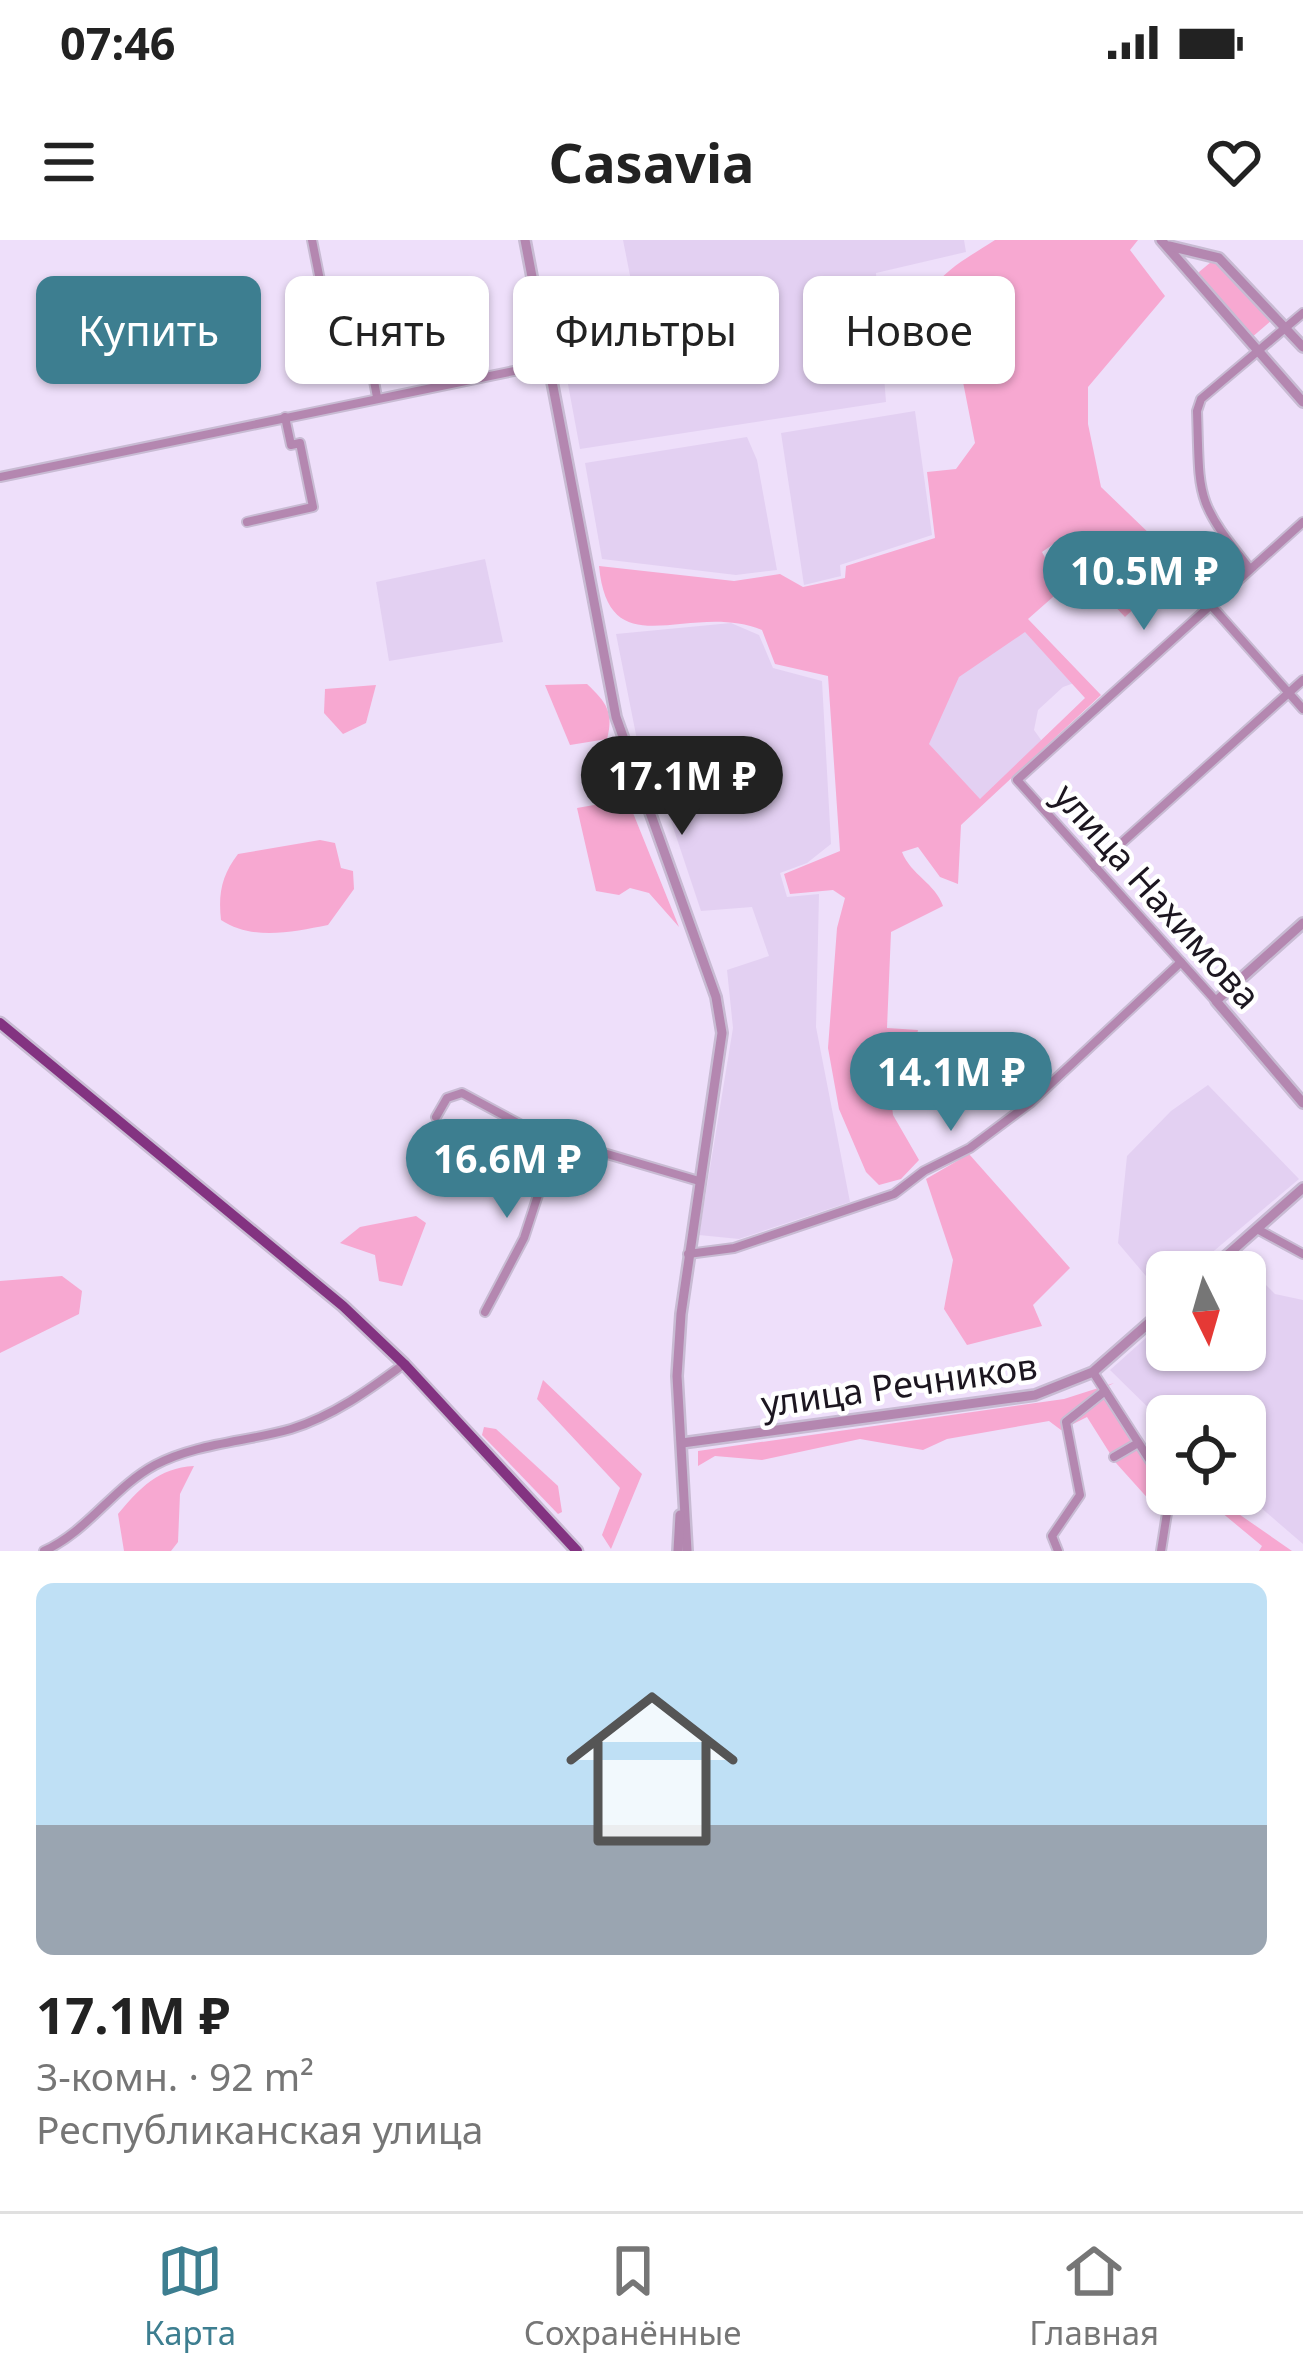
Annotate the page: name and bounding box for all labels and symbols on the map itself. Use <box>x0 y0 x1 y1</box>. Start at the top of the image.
pin: 10.5M ₽ <box>1033 531 1255 633</box>
pin: 17.1M ₽ <box>571 736 793 838</box>
street label: улица Нахимова <box>1043 772 1272 1019</box>
pin: 14.1M ₽ <box>840 1032 1062 1134</box>
pin: 16.6M ₽ <box>396 1119 618 1221</box>
north arrow <box>1146 1251 1266 1371</box>
street label: улица Речников <box>758 1341 1040 1428</box>

